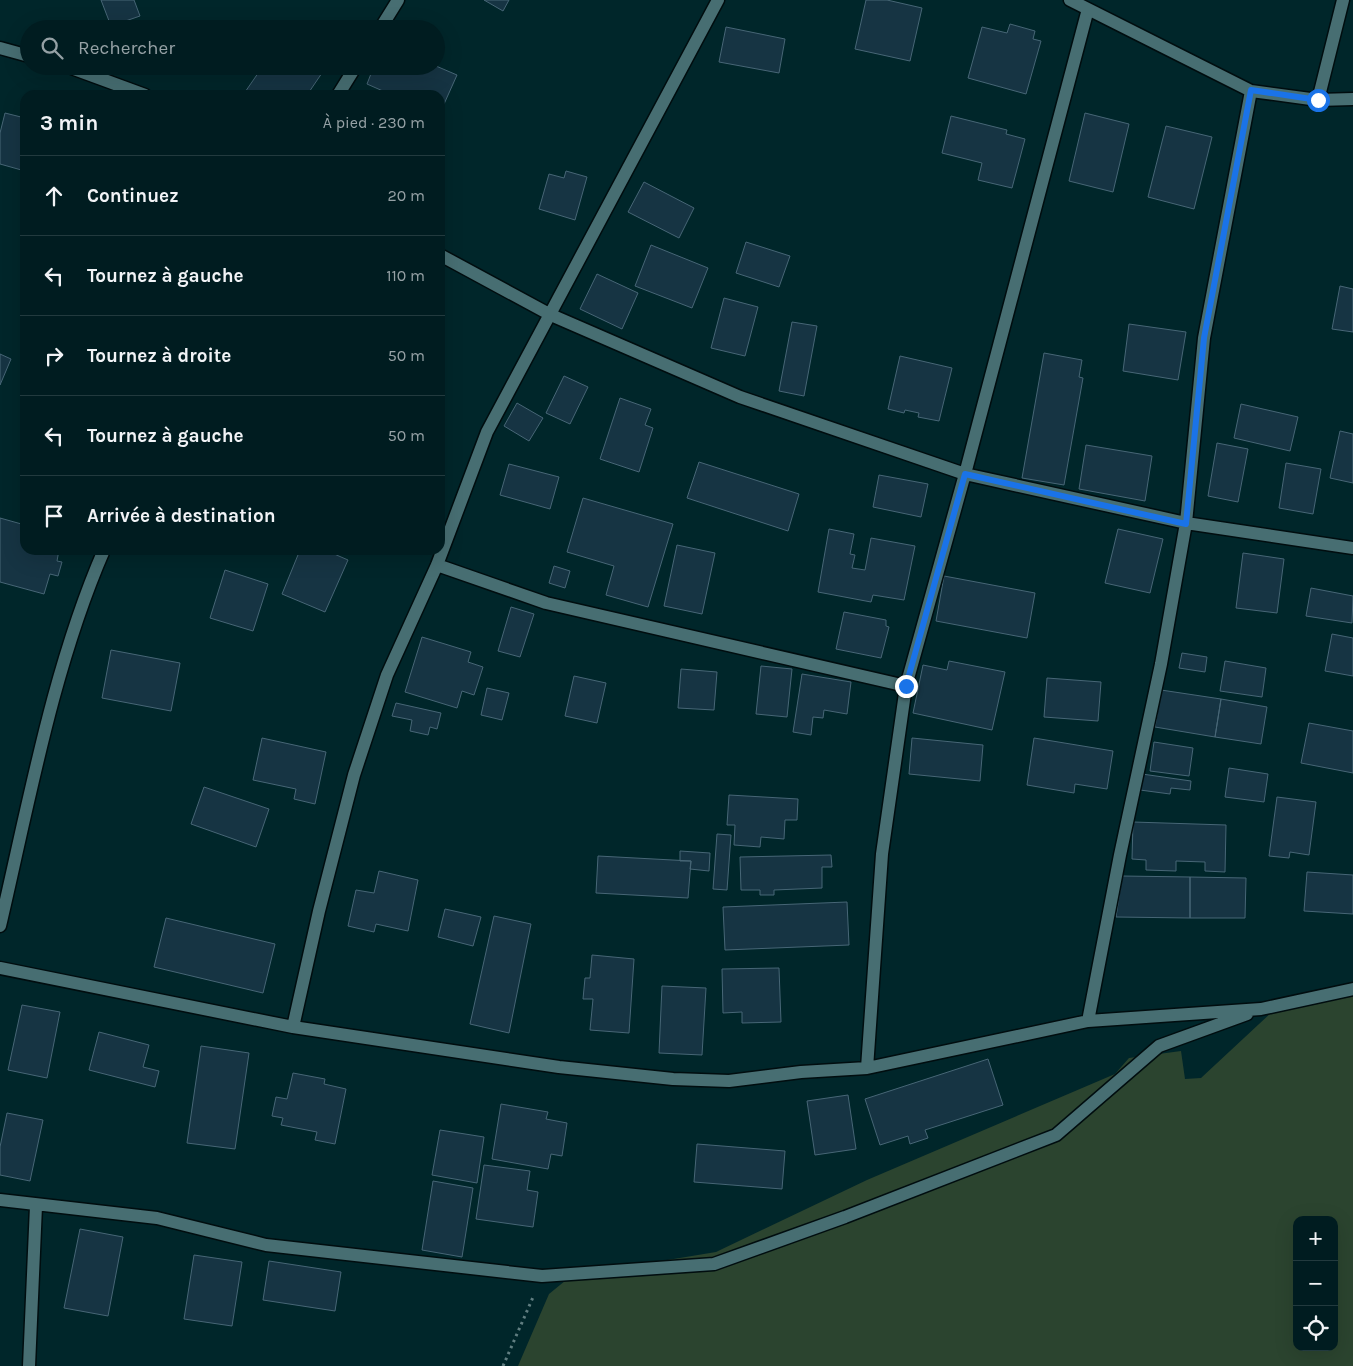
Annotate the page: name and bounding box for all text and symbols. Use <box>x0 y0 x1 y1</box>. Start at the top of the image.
search box <box>20 20 445 75</box>
icon: search <box>38 34 66 62</box>
text: Rechercher <box>78 37 175 59</box>
route start <box>1307 89 1330 112</box>
text: 3 min <box>40 111 98 135</box>
text: À pied · 230 m <box>323 113 425 132</box>
icon: ahead <box>40 182 68 210</box>
text: Continuez <box>87 185 179 207</box>
text: 20 m <box>387 186 425 205</box>
icon: left <box>40 262 68 290</box>
text: Tournez à gauche <box>87 265 244 287</box>
text: 110 m <box>386 266 425 285</box>
icon: right <box>40 342 68 370</box>
text: Tournez à droite <box>87 345 231 367</box>
text: 50 m <box>388 346 425 365</box>
icon: left <box>40 422 68 450</box>
text: Tournez à gauche <box>87 425 244 447</box>
text: 50 m <box>388 426 425 445</box>
icon: arrive <box>40 502 68 530</box>
text: Arrivée à destination <box>87 505 276 527</box>
route end <box>895 675 918 698</box>
map controls <box>1293 1216 1338 1351</box>
button: + <box>1293 1216 1338 1261</box>
button: − <box>1293 1261 1338 1306</box>
button: locate <box>1293 1306 1338 1351</box>

